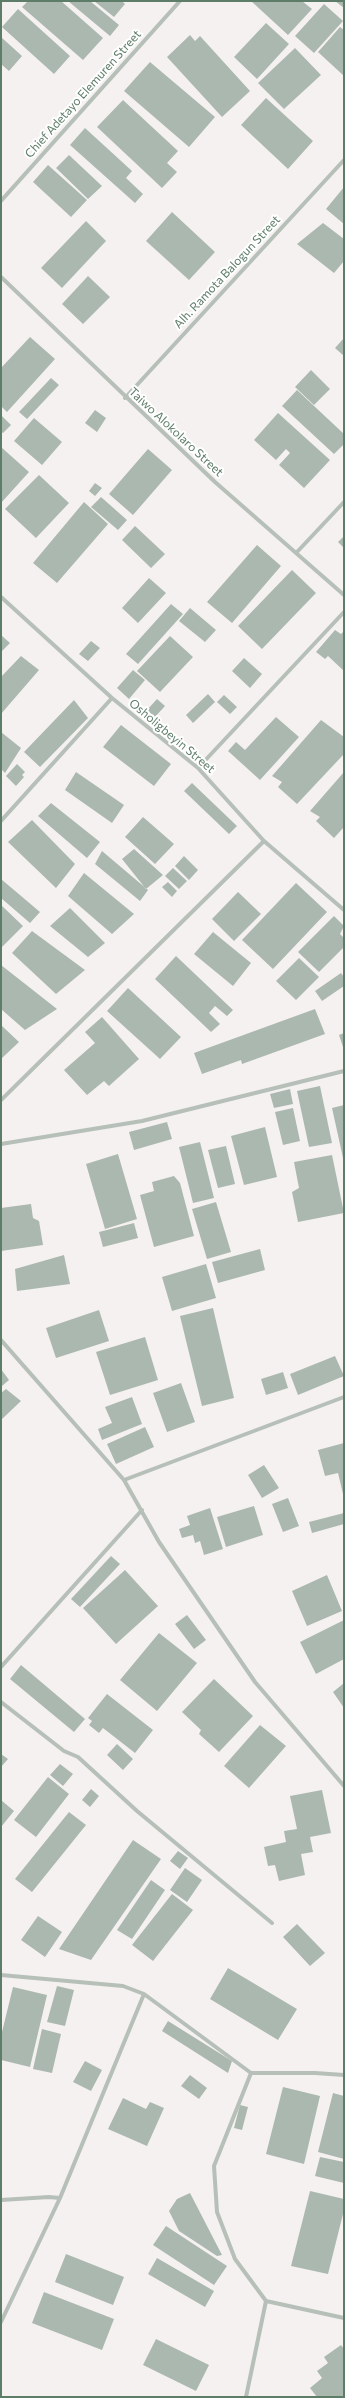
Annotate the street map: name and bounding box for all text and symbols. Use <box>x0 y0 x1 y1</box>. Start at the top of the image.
street label: Chief Adetayo Elemuren Street <box>22 27 144 161</box>
street label: Alh. Ramota Balogun Street <box>171 213 283 331</box>
street label: Taiwo Alokolaro Street <box>126 384 226 480</box>
street label: Osholigbeyin Street <box>126 696 218 776</box>

